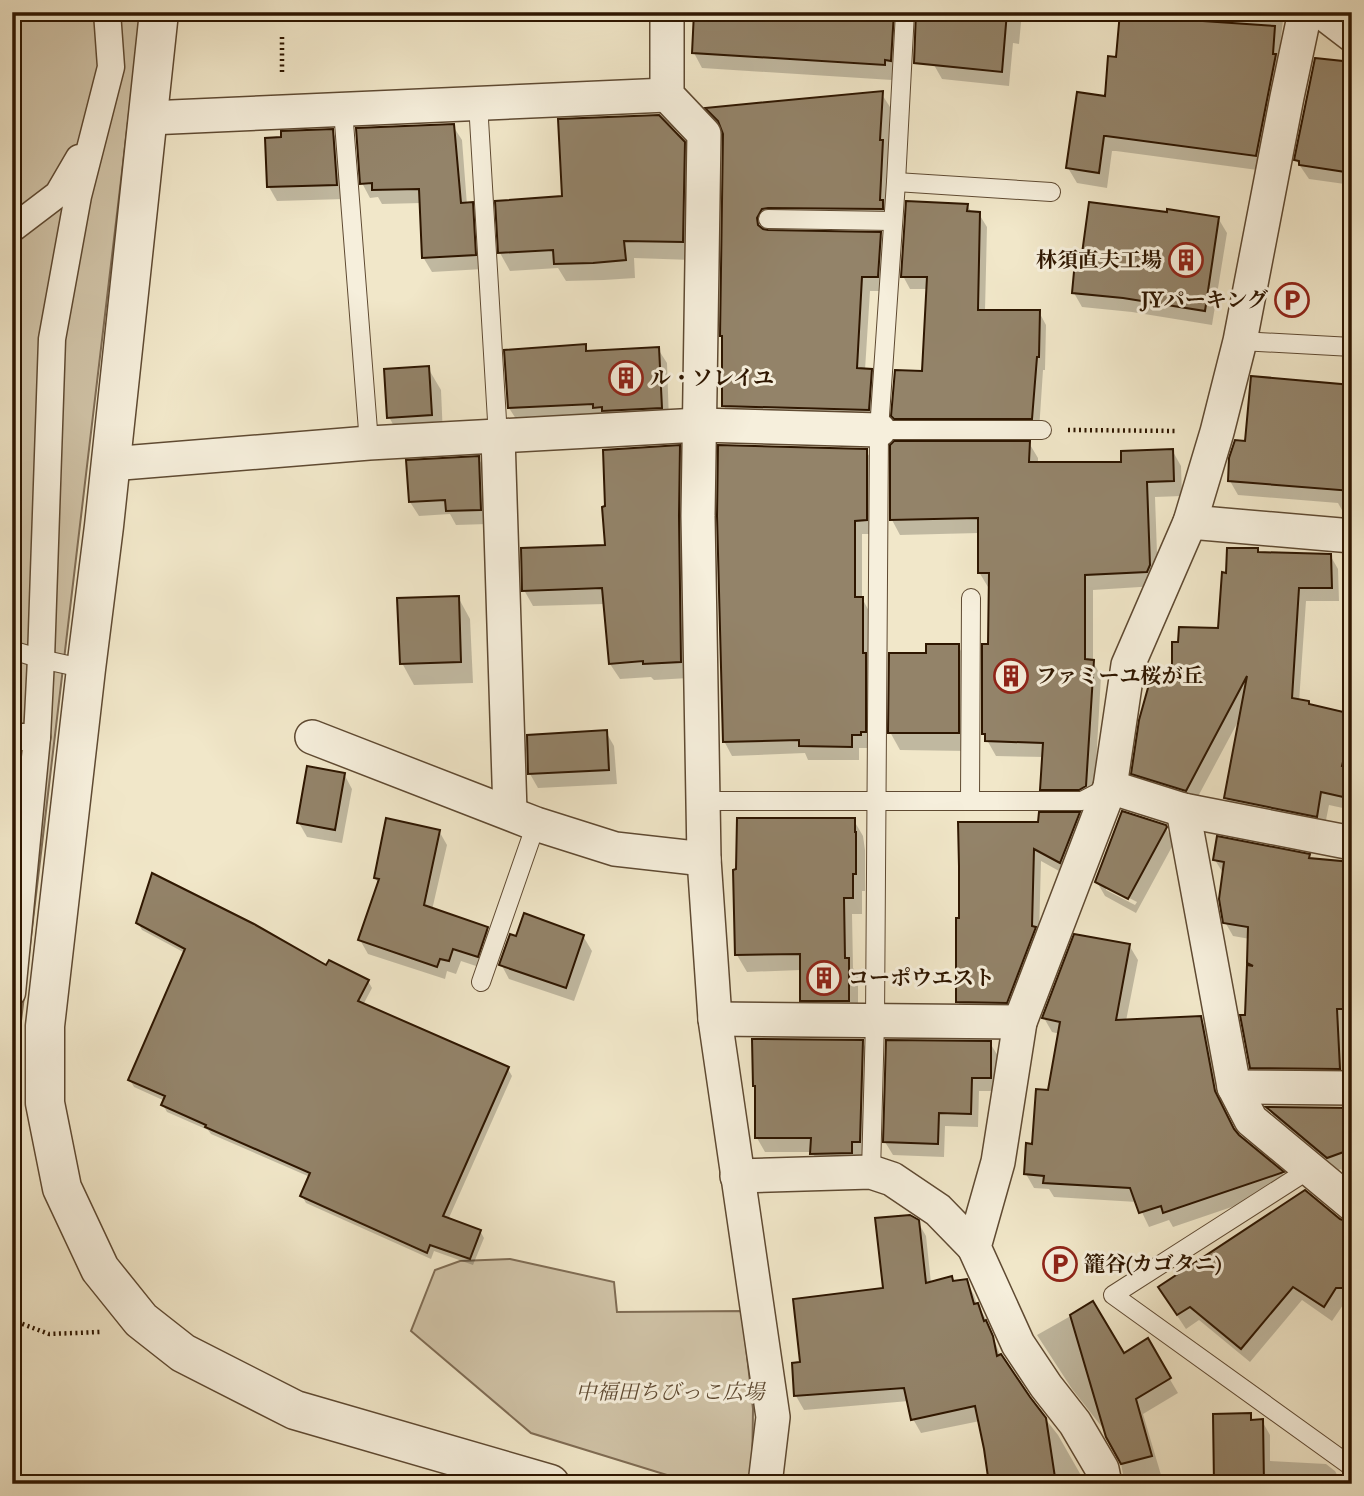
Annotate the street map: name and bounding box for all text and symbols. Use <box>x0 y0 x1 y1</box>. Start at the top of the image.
building icon: 林須直夫工場 <box>1167 241 1205 279</box>
place label: 林須直夫工場 <box>1036 248 1162 272</box>
parking icon: JYパーキング <box>1273 281 1311 319</box>
place label: JYパーキング <box>1139 288 1268 312</box>
building icon: ル・ソレイユ <box>607 359 645 397</box>
place label: ル・ソレイユ <box>650 366 774 390</box>
building icon: ファミーユ桜が丘 <box>992 657 1030 695</box>
place label: ファミーユ桜が丘 <box>1036 664 1204 688</box>
building icon: コーポウエスト <box>805 959 843 997</box>
place label: コーポウエスト <box>848 966 995 990</box>
parking icon: 籠谷(カゴタニ) <box>1041 1245 1079 1283</box>
place label: 籠谷(カゴタニ) <box>1084 1252 1222 1276</box>
park label: 中福田ちびっこ広場 <box>576 1380 766 1404</box>

